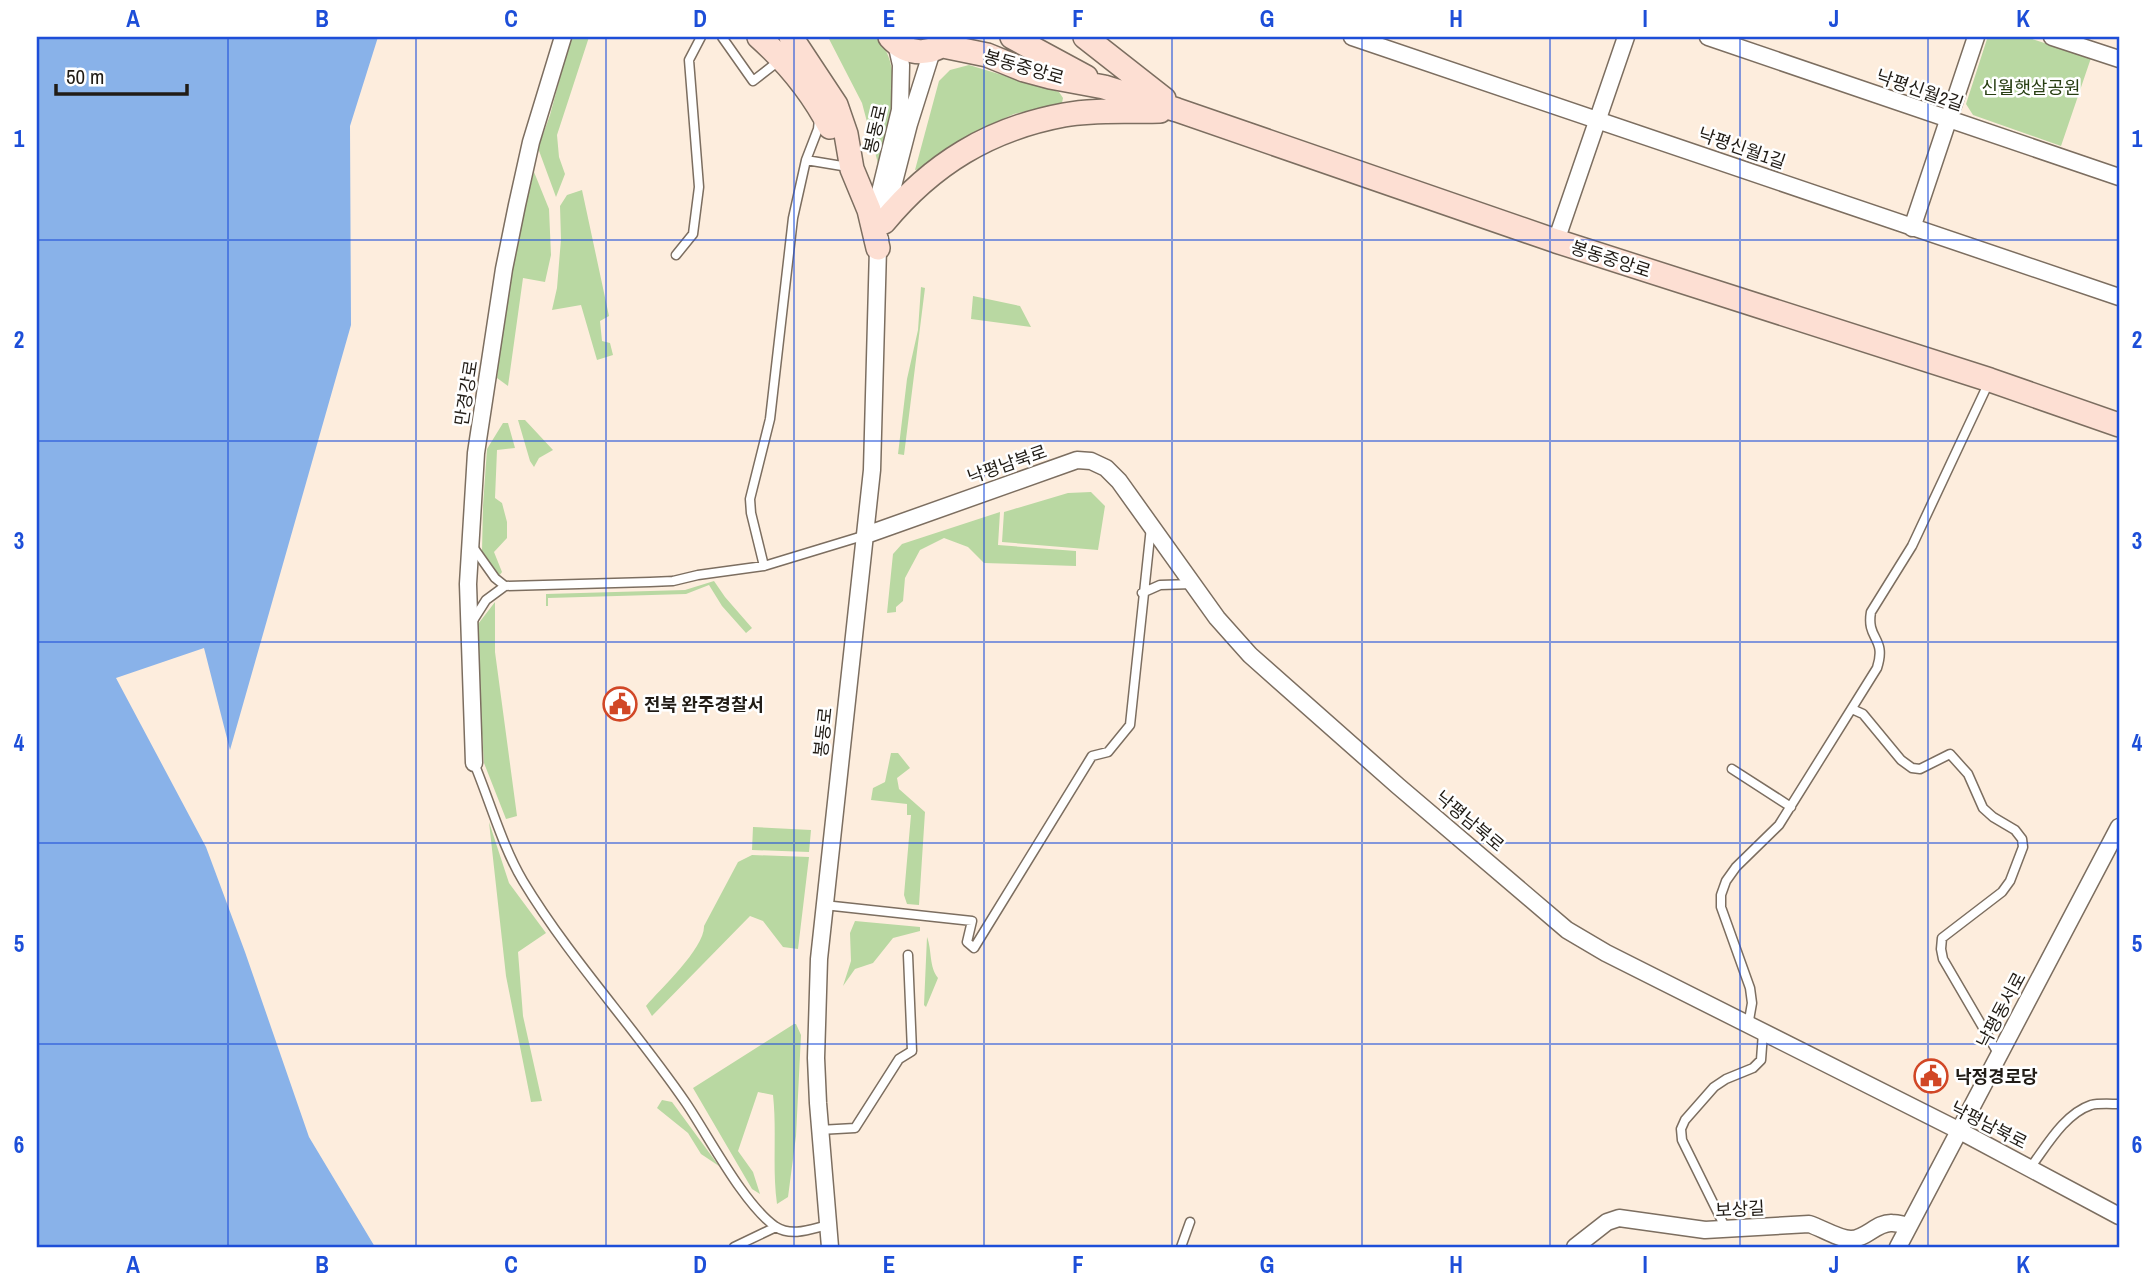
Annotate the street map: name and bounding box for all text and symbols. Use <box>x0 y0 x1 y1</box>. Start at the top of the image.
text: A <box>126 3 140 34</box>
text: B <box>315 3 329 34</box>
text: C <box>504 3 518 34</box>
text: D <box>693 3 707 34</box>
text: E <box>883 3 895 34</box>
text: F <box>1072 3 1084 34</box>
text: G <box>1260 3 1274 34</box>
text: H <box>1449 3 1463 34</box>
text: I <box>1642 3 1648 34</box>
text: J <box>1829 3 1839 34</box>
text: K <box>2016 3 2030 34</box>
street label: 봉동중앙로 <box>981 44 1067 90</box>
scale bar <box>56 52 187 96</box>
text: 50 m <box>66 62 104 91</box>
street label: 낙평신월2길 <box>1873 63 1967 117</box>
park label: 신월햇살공원 <box>1981 75 2081 100</box>
street label: 봉동로 <box>857 102 893 156</box>
street label: 낙평신월1길 <box>1695 121 1789 175</box>
text: 1 <box>14 123 25 154</box>
text: 1 <box>2132 123 2143 154</box>
street label: 봉동중앙로 <box>1568 234 1654 284</box>
text: 2 <box>14 324 24 355</box>
text: 2 <box>2132 324 2142 355</box>
street label: 만경강로 <box>448 358 484 428</box>
street label: 낙평남북로 <box>964 439 1050 489</box>
text: 3 <box>14 525 24 556</box>
text: 3 <box>2132 525 2142 556</box>
public building icon: 전북 완주경찰서 <box>601 685 639 723</box>
place label: 전북 완주경찰서 <box>644 692 764 717</box>
street label: 봉동로 <box>808 706 838 758</box>
text: 4 <box>14 727 25 758</box>
text: 4 <box>2132 727 2143 758</box>
street label: 낙평남북로 <box>1430 785 1510 857</box>
text: 5 <box>14 928 24 959</box>
text: 5 <box>2132 928 2142 959</box>
street label: 낙평동서로 <box>1971 968 2031 1052</box>
public building icon: 낙정경로당 <box>1912 1057 1950 1095</box>
place label: 낙정경로당 <box>1955 1064 2038 1089</box>
street label: 낙평남북로 <box>1946 1095 2032 1155</box>
text: 6 <box>14 1129 24 1160</box>
text: 6 <box>2132 1129 2142 1160</box>
street label: 보상길 <box>1715 1195 1765 1223</box>
text: A <box>126 1249 140 1280</box>
text: B <box>315 1249 329 1280</box>
text: C <box>504 1249 518 1280</box>
text: D <box>693 1249 707 1280</box>
text: E <box>883 1249 895 1280</box>
text: F <box>1072 1249 1084 1280</box>
text: G <box>1260 1249 1274 1280</box>
text: H <box>1449 1249 1463 1280</box>
text: I <box>1642 1249 1648 1280</box>
text: J <box>1829 1249 1839 1280</box>
text: K <box>2016 1249 2030 1280</box>

